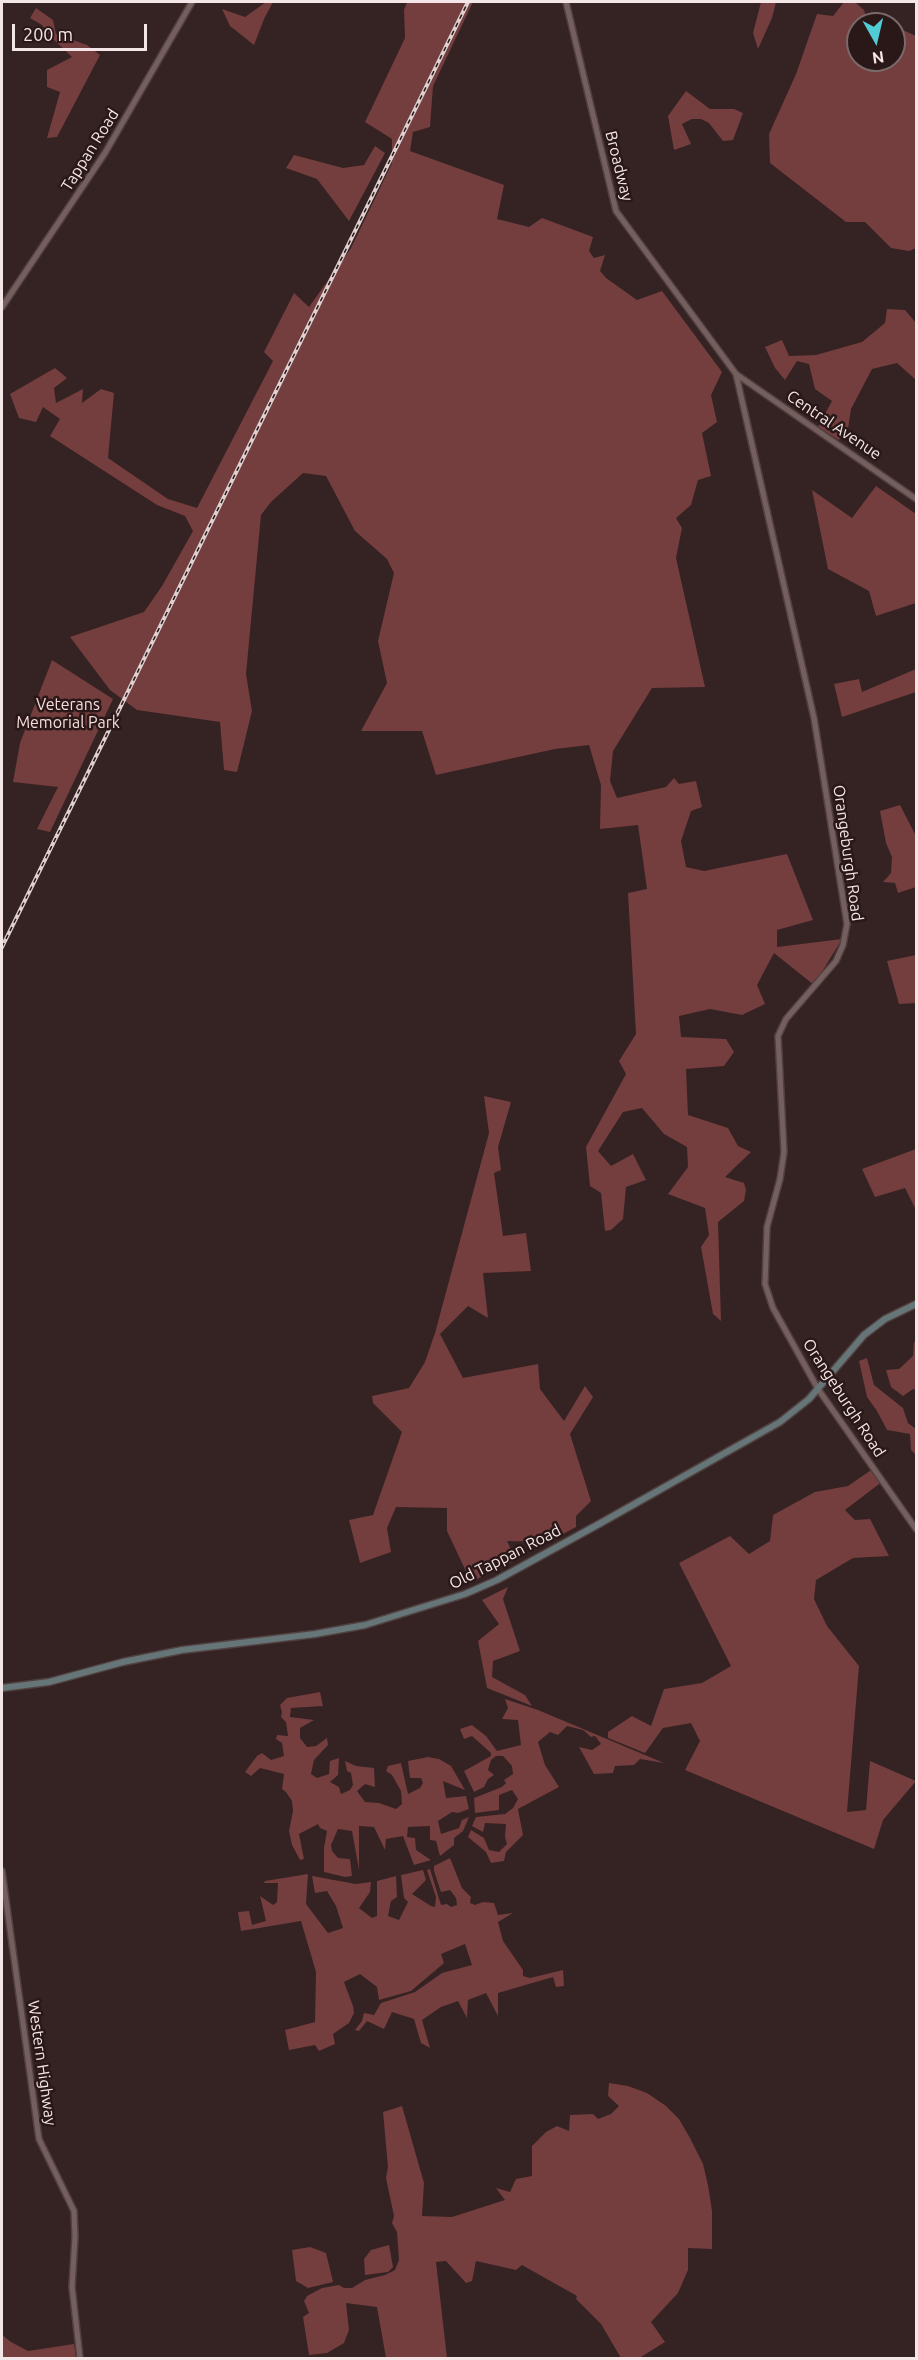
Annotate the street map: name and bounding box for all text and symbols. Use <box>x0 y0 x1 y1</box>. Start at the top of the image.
scale bar <box>15 12 150 50</box>
north arrow <box>846 12 906 72</box>
text: 200 m <box>23 24 73 44</box>
text: N <box>871 48 885 68</box>
street label: Tappan Road <box>57 105 123 195</box>
street label: Broadway <box>601 129 637 203</box>
street label: Central Avenue <box>783 386 885 464</box>
park label: Veterans Memorial Park <box>16 695 120 733</box>
street label: Orangeburgh Road <box>829 784 867 922</box>
street label: Orangeburgh Road <box>799 1335 889 1461</box>
street label: Old Tappan Road <box>446 1521 564 1593</box>
street label: Western Highway <box>24 1999 60 2127</box>

